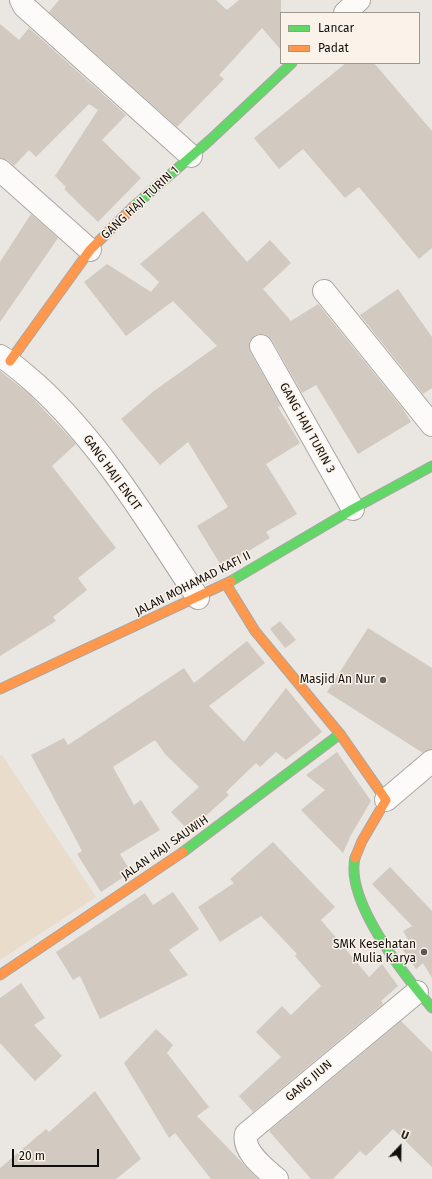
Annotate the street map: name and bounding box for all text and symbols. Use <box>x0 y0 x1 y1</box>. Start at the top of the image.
legend <box>280 12 420 64</box>
text: Lancar <box>318 21 354 35</box>
text: Padat <box>318 41 349 55</box>
street label: GANG HAJI TURIN 1 <box>98 164 182 242</box>
street label: GANG HAJI TURIN 3 <box>276 380 338 476</box>
street label: GANG HAJI ENCIT <box>80 432 144 514</box>
street label: JALAN MOHAMAD KAFI II <box>133 549 253 619</box>
place label: Masjid An Nur <box>300 673 375 687</box>
marker: Masjid An Nur <box>378 675 388 685</box>
street label: JALAN HAJI SAUWIH <box>119 813 211 883</box>
place label: SMK Kesehatan Mulia Karya <box>333 938 416 966</box>
marker: SMK Kesehatan Mulia Karya <box>419 947 429 957</box>
street label: GANG JIUN <box>283 1057 335 1105</box>
north arrow <box>380 1127 420 1167</box>
text: U <box>399 1128 410 1143</box>
scale bar <box>14 1141 101 1167</box>
text: 20 m <box>19 1149 45 1163</box>

